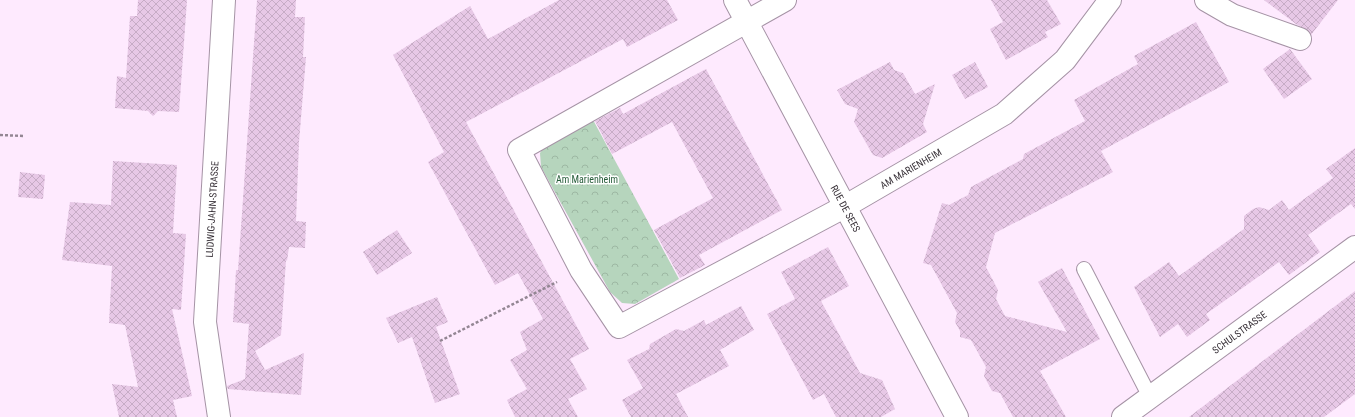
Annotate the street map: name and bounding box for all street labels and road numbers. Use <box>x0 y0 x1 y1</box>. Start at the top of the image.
street label: AM MARIENHEIM <box>878 146 943 190</box>
street label: LUDWIG-JAHN-STRASSE <box>203 161 220 258</box>
street label: RUE DE SEES <box>829 183 863 234</box>
street label: SCHULSTRASSE <box>1210 308 1268 355</box>

